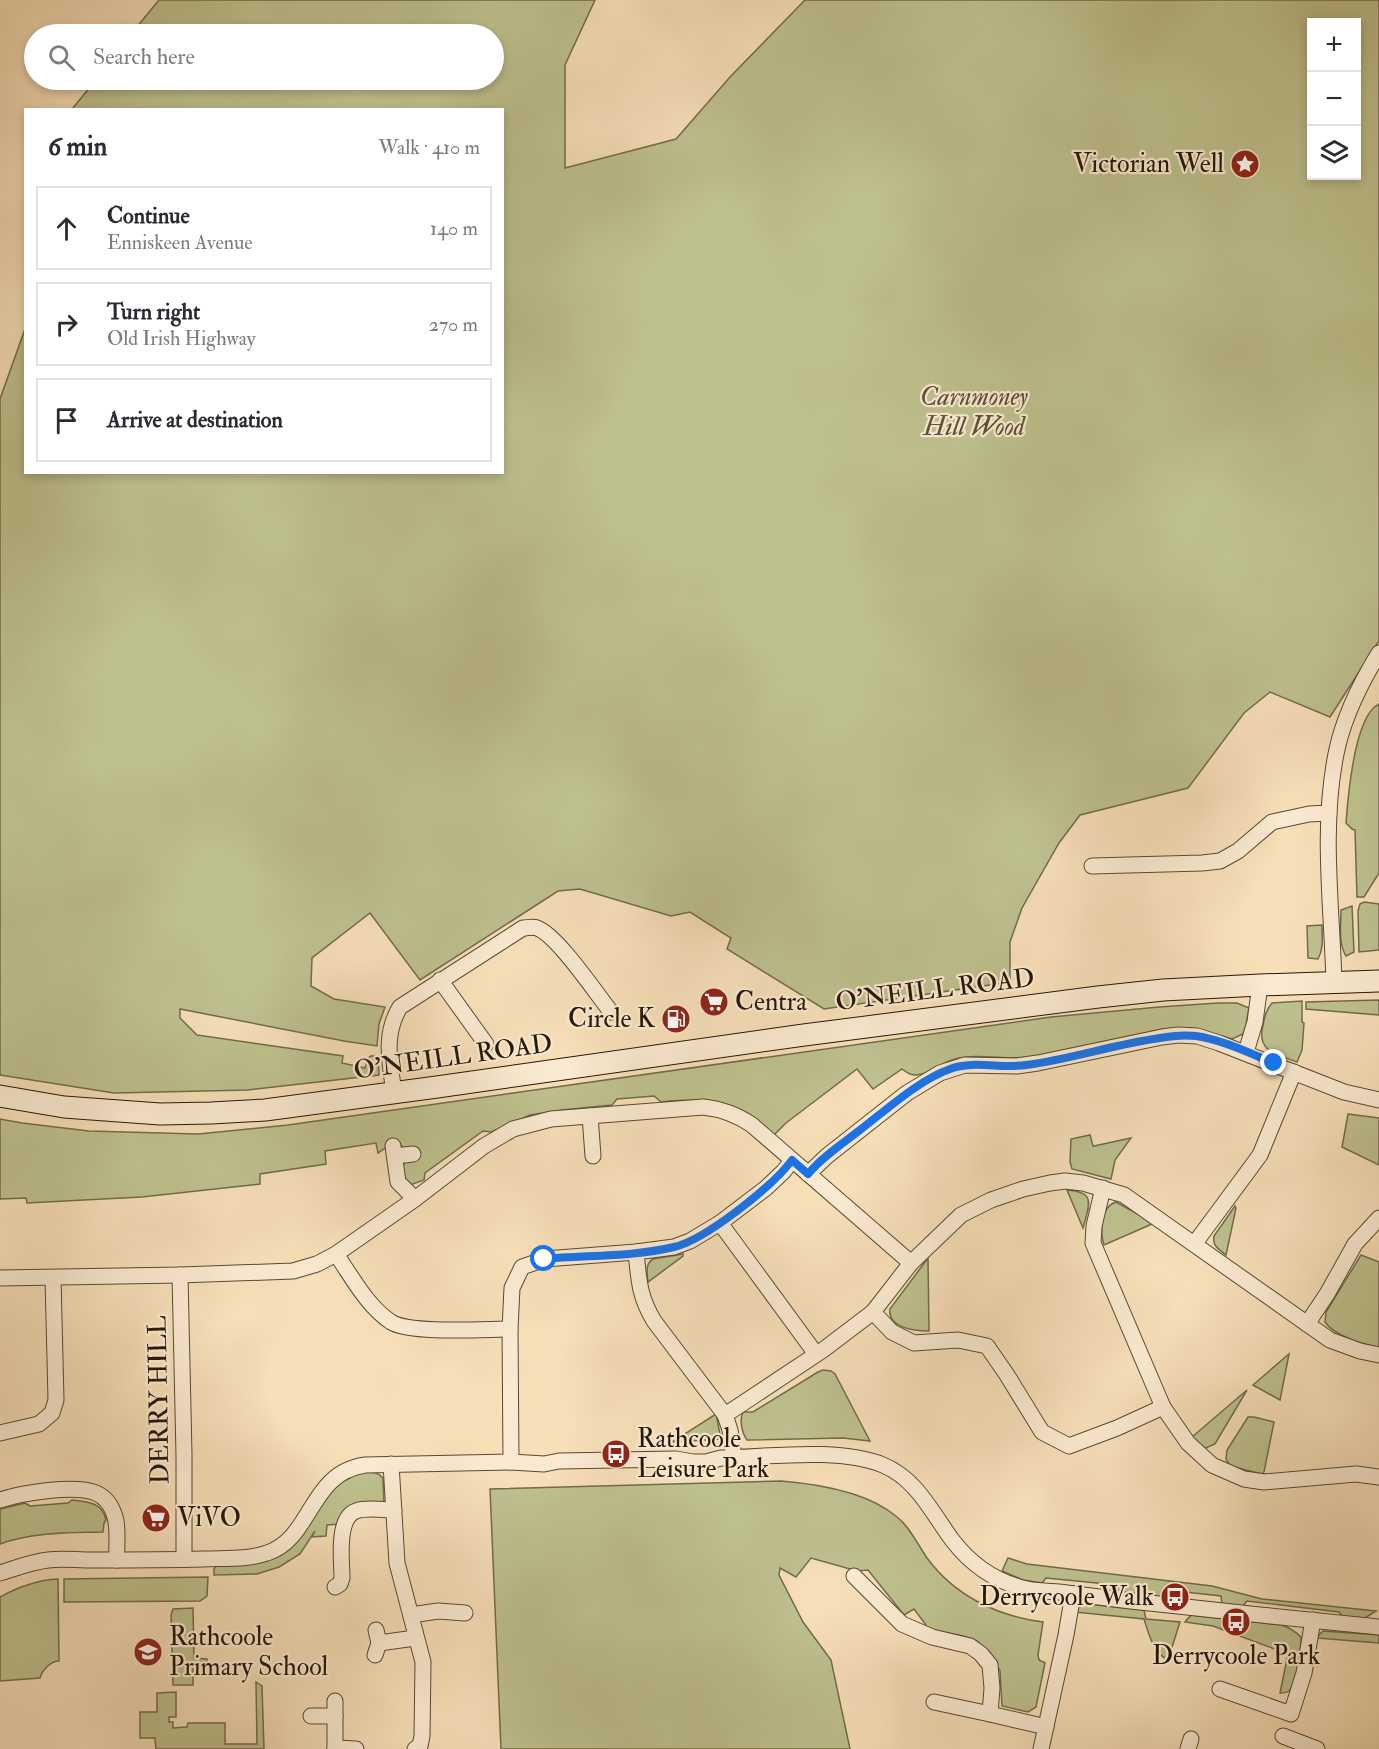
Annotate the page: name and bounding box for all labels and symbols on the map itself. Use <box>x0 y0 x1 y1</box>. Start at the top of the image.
place label: Victorian Well <box>1073 148 1224 180</box>
place icon: Victorian Well <box>1229 148 1261 180</box>
park label: Carnmoney Hill Wood <box>920 381 1028 443</box>
street label: O'NEILL ROAD <box>834 962 1036 1018</box>
supermarket icon: Centra <box>698 986 730 1018</box>
place label: Centra <box>735 986 807 1018</box>
place label: Circle K <box>568 1003 656 1035</box>
fuel station icon: Circle K <box>660 1003 692 1035</box>
street label: O'NEILL ROAD <box>352 1027 554 1087</box>
route end <box>1260 1049 1286 1075</box>
route start <box>530 1245 556 1271</box>
street label: DERRY HILL <box>142 1315 176 1485</box>
place label: Rathcoole Leisure Park <box>637 1423 770 1485</box>
bus stop icon: Rathcoole Leisure Park <box>600 1438 632 1470</box>
supermarket icon: ViVO <box>140 1502 172 1534</box>
place label: ViVO <box>177 1502 241 1534</box>
place label: Derrycoole Walk <box>979 1581 1155 1613</box>
bus stop icon: Derrycoole Walk <box>1159 1581 1191 1613</box>
bus stop icon: Derrycoole Park <box>1220 1606 1252 1638</box>
place label: Rathcoole Primary School <box>169 1621 329 1683</box>
school or university icon: Rathcoole Primary School <box>132 1636 164 1668</box>
place label: Derrycoole Park <box>1152 1640 1321 1672</box>

